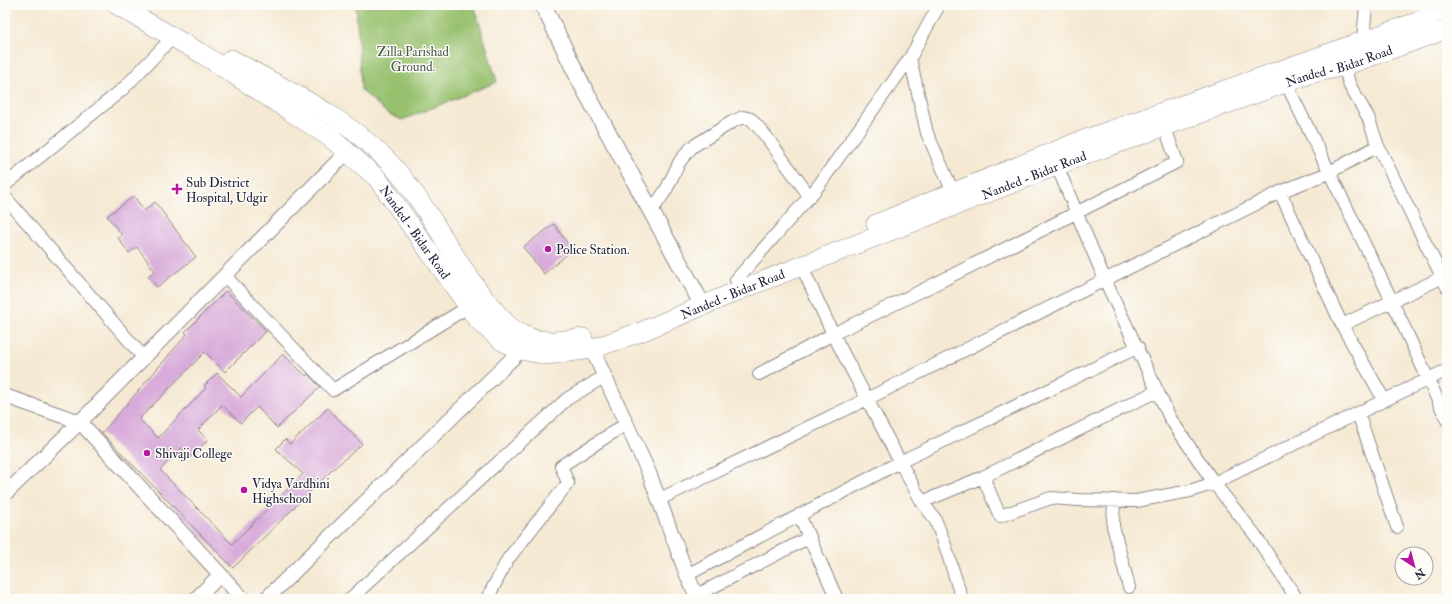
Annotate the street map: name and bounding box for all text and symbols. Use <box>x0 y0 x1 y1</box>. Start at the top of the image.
street label: Nanded - Bidar Road <box>1284 42 1395 91</box>
park label: Zilla Parishad Ground. <box>377 44 450 75</box>
street label: Nanded - Bidar Road <box>979 148 1089 203</box>
place label: Sub District Hospital, Udgir <box>186 175 268 207</box>
street label: Nanded - Bidar Road <box>376 182 453 283</box>
marker: Sub District Hospital, Udgir <box>171 183 183 195</box>
place label: Police Station. <box>556 242 629 258</box>
marker: Police Station. <box>543 244 553 254</box>
street label: Nanded - Bidar Road <box>678 266 788 323</box>
place label: Shivaji College <box>155 446 233 462</box>
marker: Shivaji College <box>142 448 152 458</box>
place label: Vidya Vardhini Highschool <box>252 476 330 507</box>
marker: Vidya Vardhini Highschool <box>239 485 249 495</box>
north arrow <box>1394 546 1434 586</box>
text: N <box>1411 565 1428 583</box>

